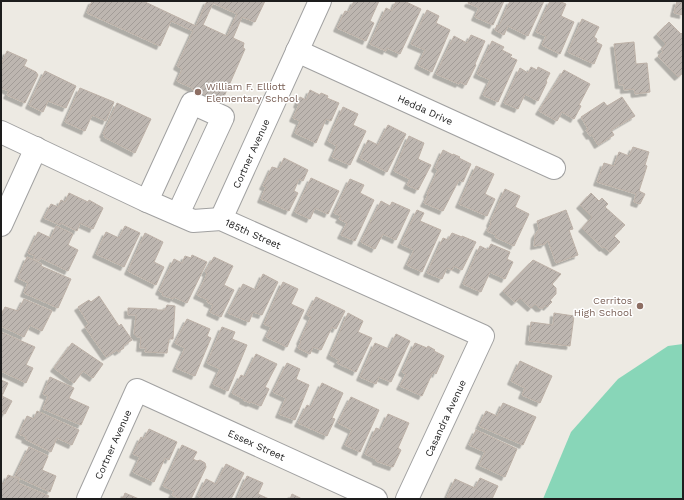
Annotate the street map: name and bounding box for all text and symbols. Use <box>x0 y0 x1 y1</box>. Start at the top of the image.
place label: William F. Elliott Elementary School <box>206 81 298 104</box>
marker: William F. Elliott Elementary School <box>193 87 203 97</box>
street label: Hedda Drive <box>396 93 455 127</box>
street label: Cortner Avenue <box>231 117 272 190</box>
street label: 185th Street <box>223 217 283 251</box>
place label: Cerritos High School <box>574 295 632 318</box>
marker: Cerritos High School <box>635 301 645 311</box>
street label: Casandra Avenue <box>423 378 468 458</box>
street label: Cortner Avenue <box>93 408 134 481</box>
street label: Essex Street <box>226 427 287 463</box>

